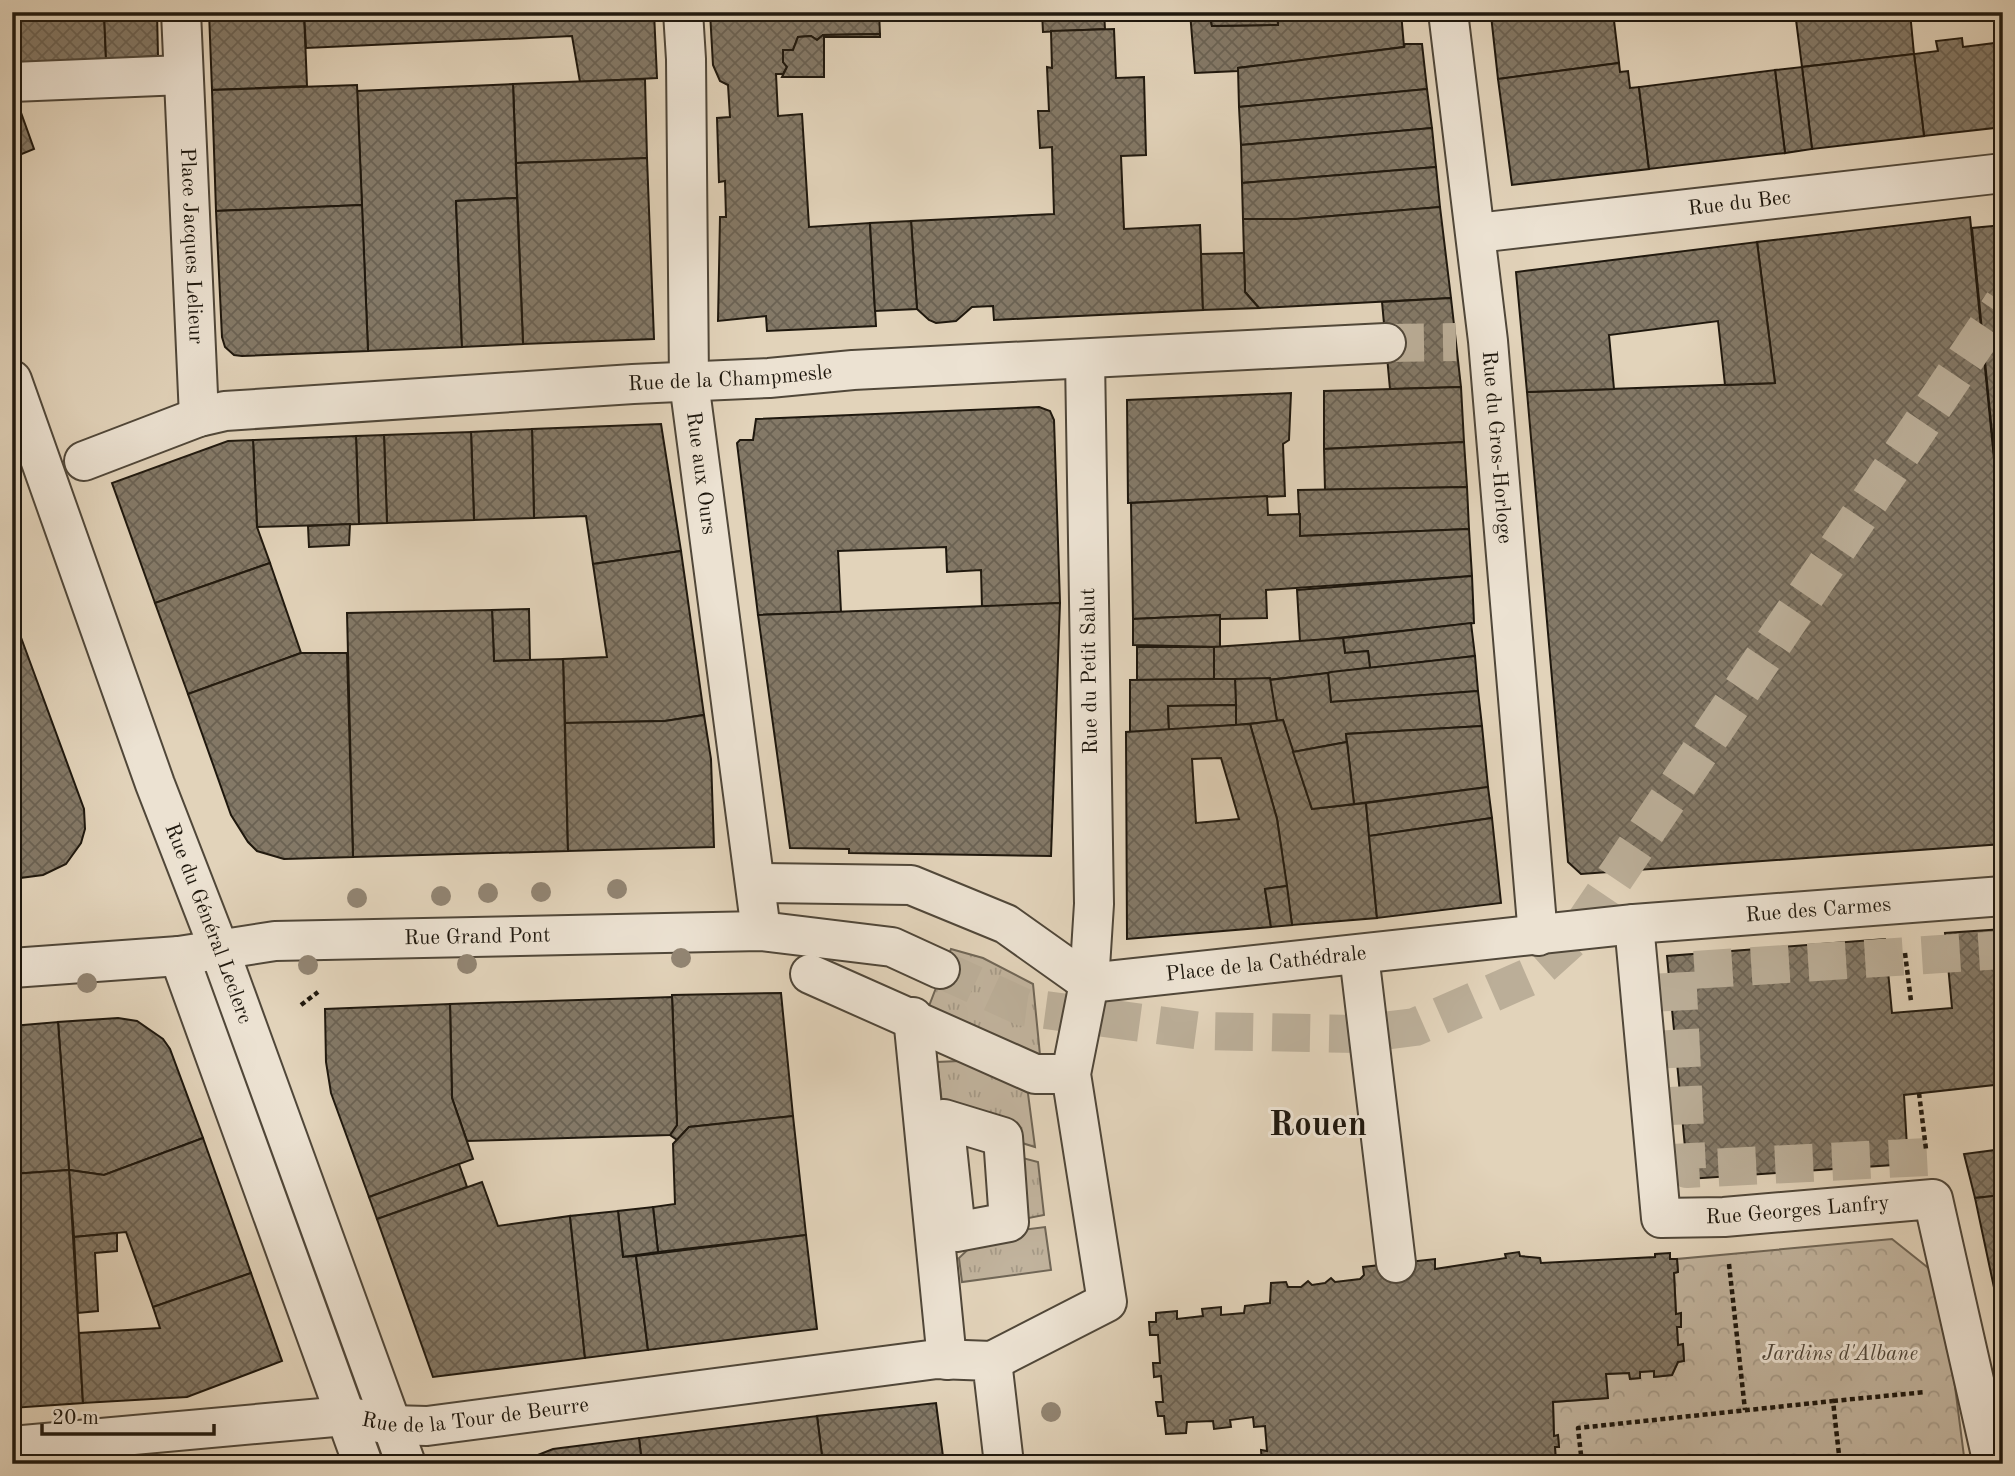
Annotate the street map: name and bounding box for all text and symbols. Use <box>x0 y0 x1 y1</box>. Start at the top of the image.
street label: Place Jacques Lelieur <box>177 147 206 345</box>
street label: Rue du Bec <box>1687 187 1792 219</box>
street label: Rue du Gros-Horloge <box>1478 350 1515 545</box>
street label: Rue de la Champmesle <box>628 362 833 395</box>
street label: Rue aux Ours <box>682 410 719 536</box>
street label: Rue du Petit Salut <box>1078 588 1102 754</box>
street label: Rue du Général Leclerc <box>161 821 256 1026</box>
street label: Rue des Carmes <box>1745 894 1892 926</box>
street label: Rue Grand Pont <box>404 925 551 949</box>
street label: Place de la Cathédrale <box>1165 943 1367 985</box>
district label: Rouen <box>1269 1108 1367 1143</box>
street label: Rue Georges Lanfry <box>1705 1192 1890 1228</box>
park label: Jardins d'Albane <box>1762 1344 1918 1365</box>
scale bar <box>42 1392 214 1436</box>
street label: Rue de la Tour de Beurre <box>360 1394 590 1437</box>
text: 20 m <box>52 1408 99 1429</box>

